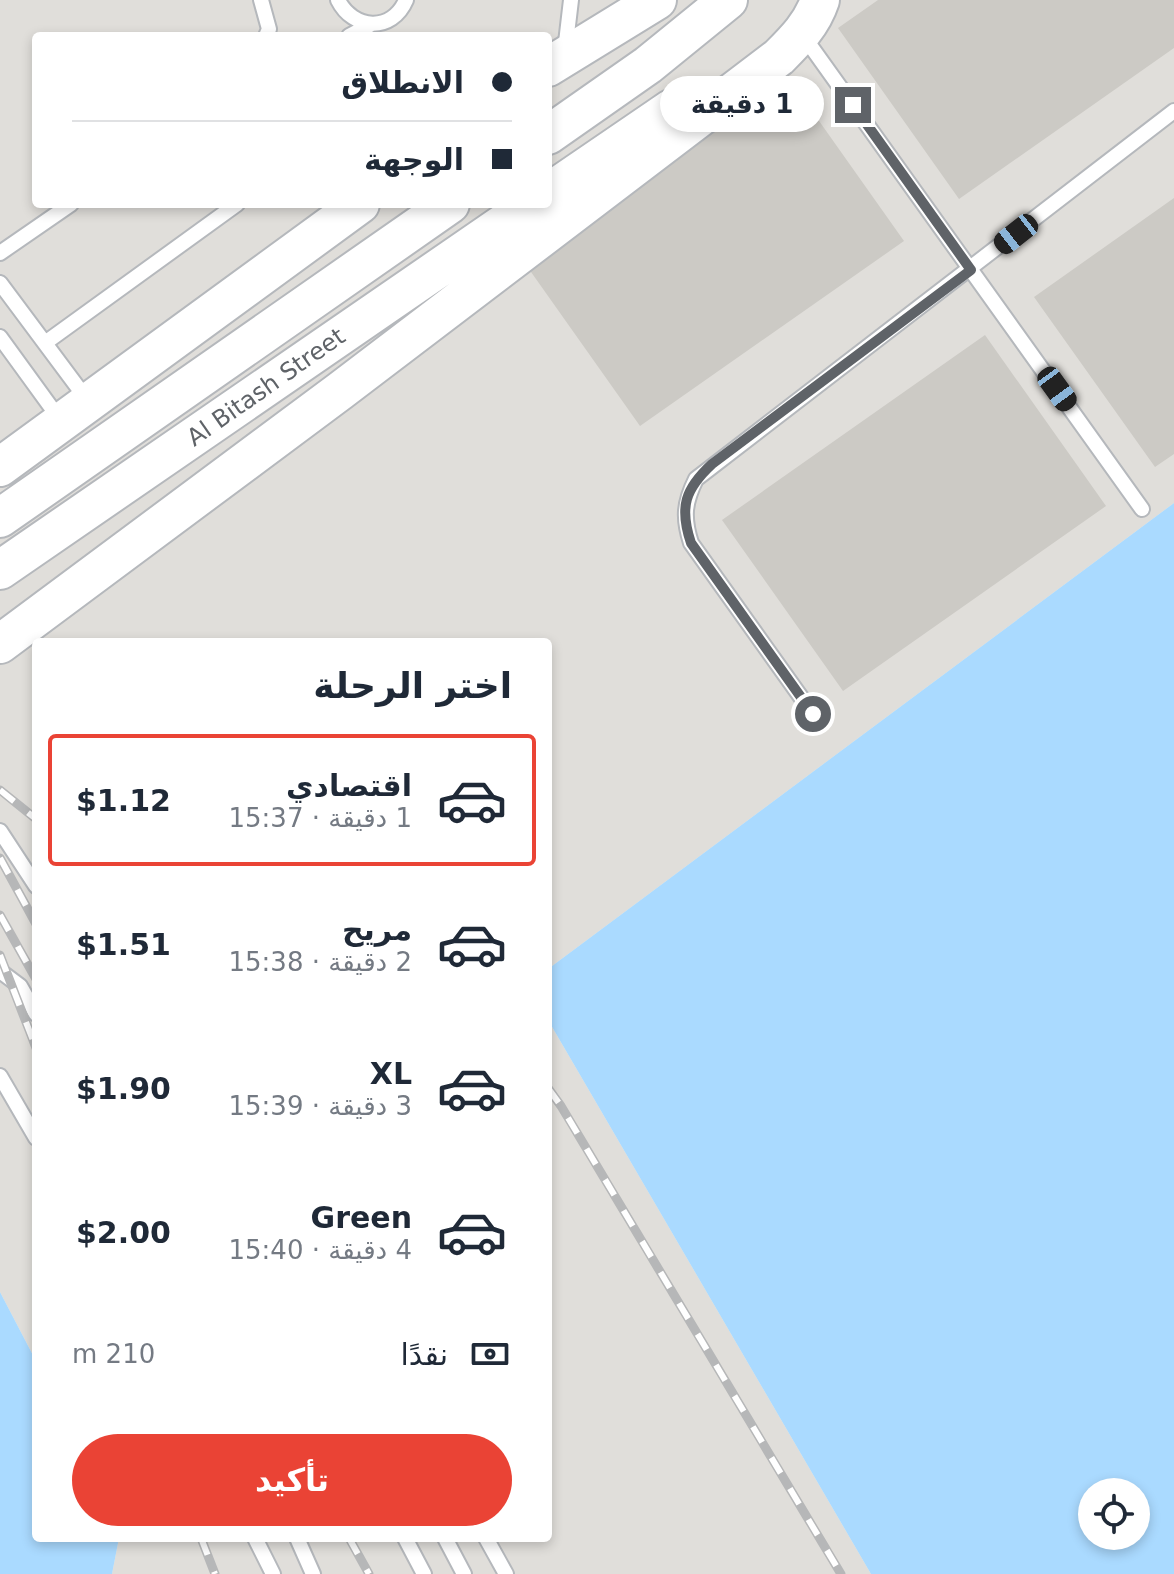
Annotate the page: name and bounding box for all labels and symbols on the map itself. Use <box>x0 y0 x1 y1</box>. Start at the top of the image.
callout: 1 دقيقة <box>661 77 825 133</box>
route end <box>835 87 871 123</box>
car <box>990 210 1042 258</box>
street label: Al Bitash Street <box>182 322 350 452</box>
car <box>1033 363 1081 415</box>
route start <box>795 696 831 732</box>

